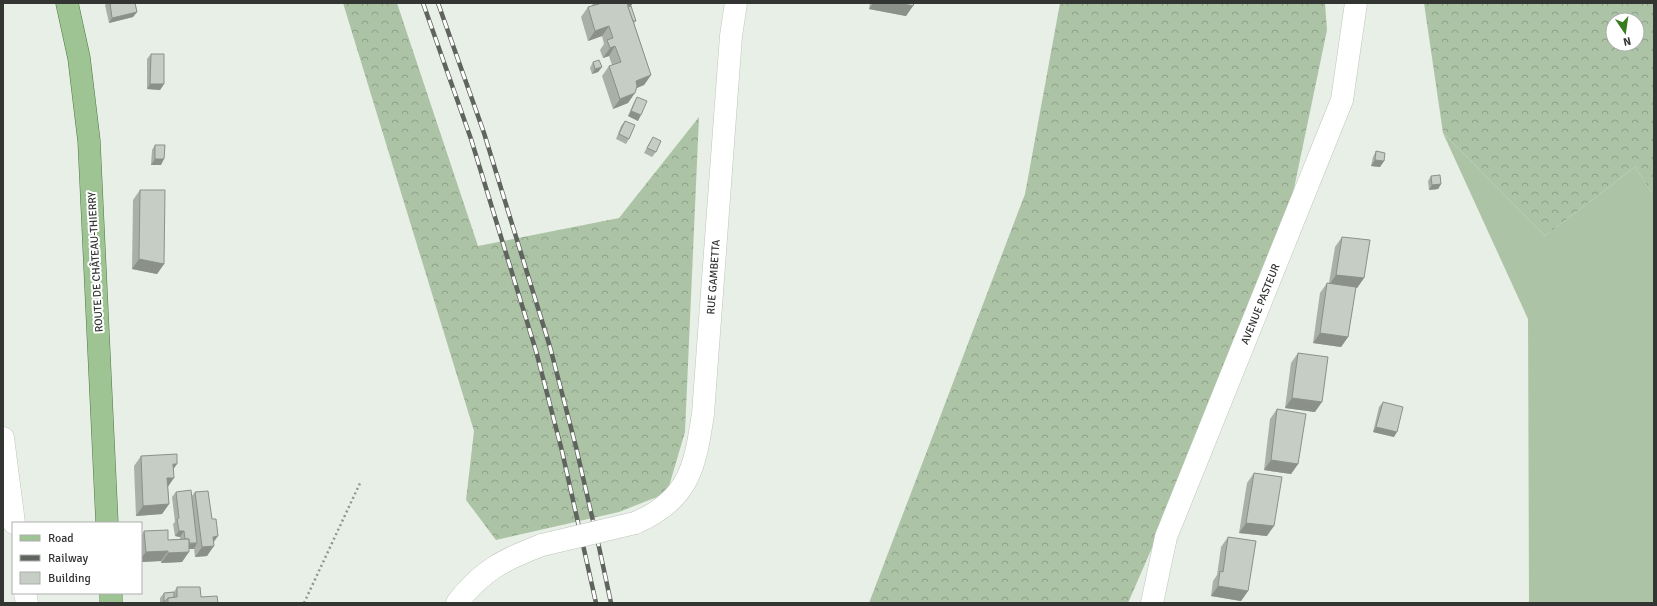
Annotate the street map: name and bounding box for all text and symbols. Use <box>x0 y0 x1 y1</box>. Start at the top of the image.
north arrow <box>1605 12 1645 52</box>
text: N <box>1622 34 1632 48</box>
street label: ROUTE DE CHÂTEAU-THIERRY <box>84 191 106 333</box>
street label: RUE GAMBETTA <box>704 239 723 315</box>
street label: AVENUE PASTEUR <box>1238 262 1283 346</box>
legend <box>12 522 142 594</box>
text: Road <box>48 531 74 546</box>
text: Railway <box>48 551 88 566</box>
text: Building <box>48 571 91 586</box>

